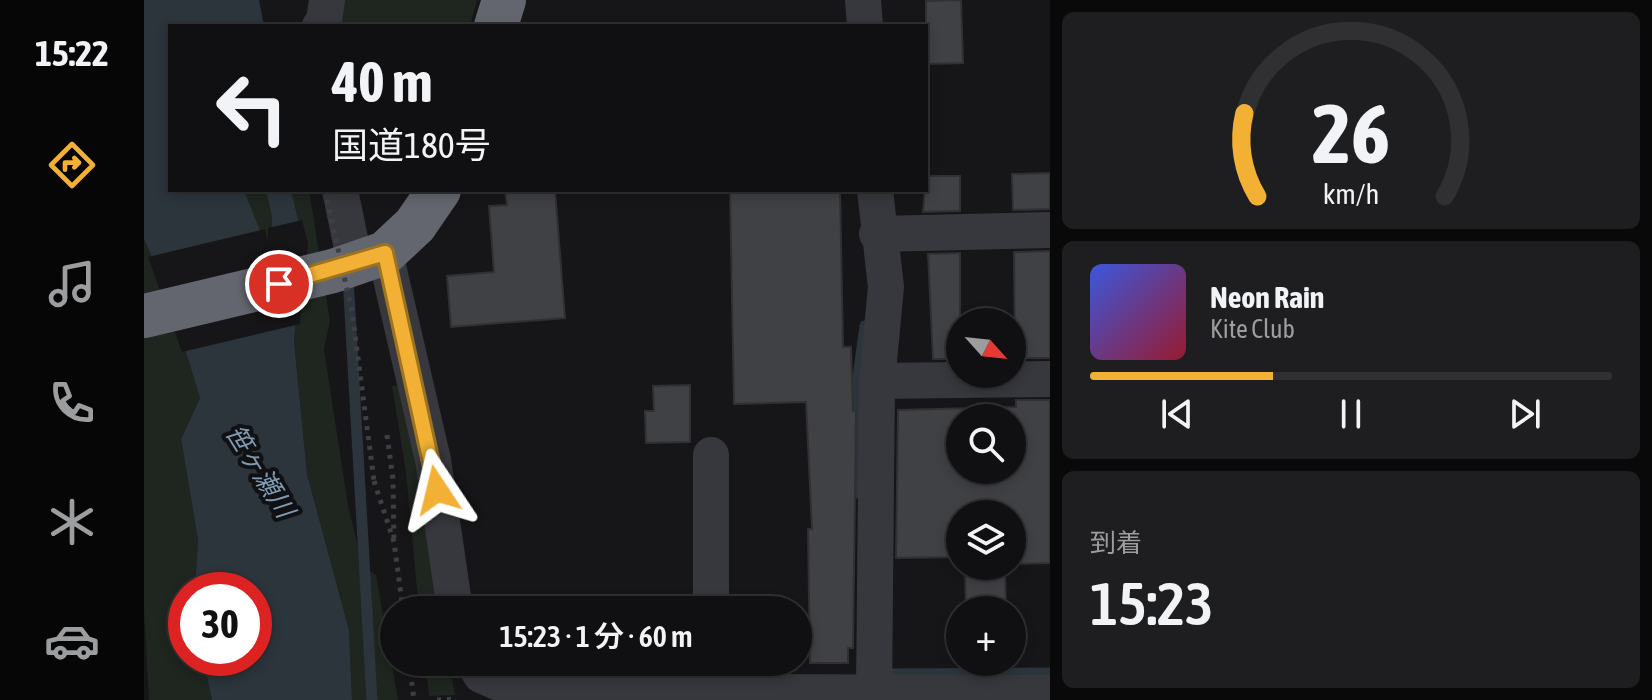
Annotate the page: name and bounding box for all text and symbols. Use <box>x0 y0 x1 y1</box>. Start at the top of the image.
text: 15:22 <box>35 32 109 74</box>
text: 40 m <box>332 50 433 114</box>
icon: left <box>200 56 304 160</box>
text: 26 <box>1312 84 1390 180</box>
text: 国道180号 <box>332 124 491 166</box>
icon: directions <box>44 137 100 193</box>
text: km/h <box>1323 177 1379 210</box>
pin <box>245 250 313 318</box>
icon: music <box>44 256 100 312</box>
icon: arrive <box>257 262 301 306</box>
text: Neon Rain <box>1210 280 1324 314</box>
north arrow <box>946 308 1026 388</box>
map controls <box>946 308 1026 676</box>
text: Kite Club <box>1210 314 1295 344</box>
icon: phone <box>44 375 100 431</box>
icon: previous <box>1155 392 1199 436</box>
icon: pause <box>1329 392 1373 436</box>
icon: next <box>1503 392 1547 436</box>
button: search <box>946 404 1026 484</box>
water label: 笹ヶ瀬川 <box>220 419 302 526</box>
position arrow <box>395 448 479 532</box>
icon: climate <box>44 494 100 550</box>
button: layers <box>946 500 1026 580</box>
text: 到着 <box>1090 528 1142 558</box>
text: 15:23 <box>1090 569 1213 638</box>
speed limit sign: 30 <box>168 572 272 676</box>
button: + <box>946 596 1026 676</box>
icon: car <box>44 613 100 669</box>
text: 15:23 · 1 分 · 60 m <box>499 619 693 653</box>

